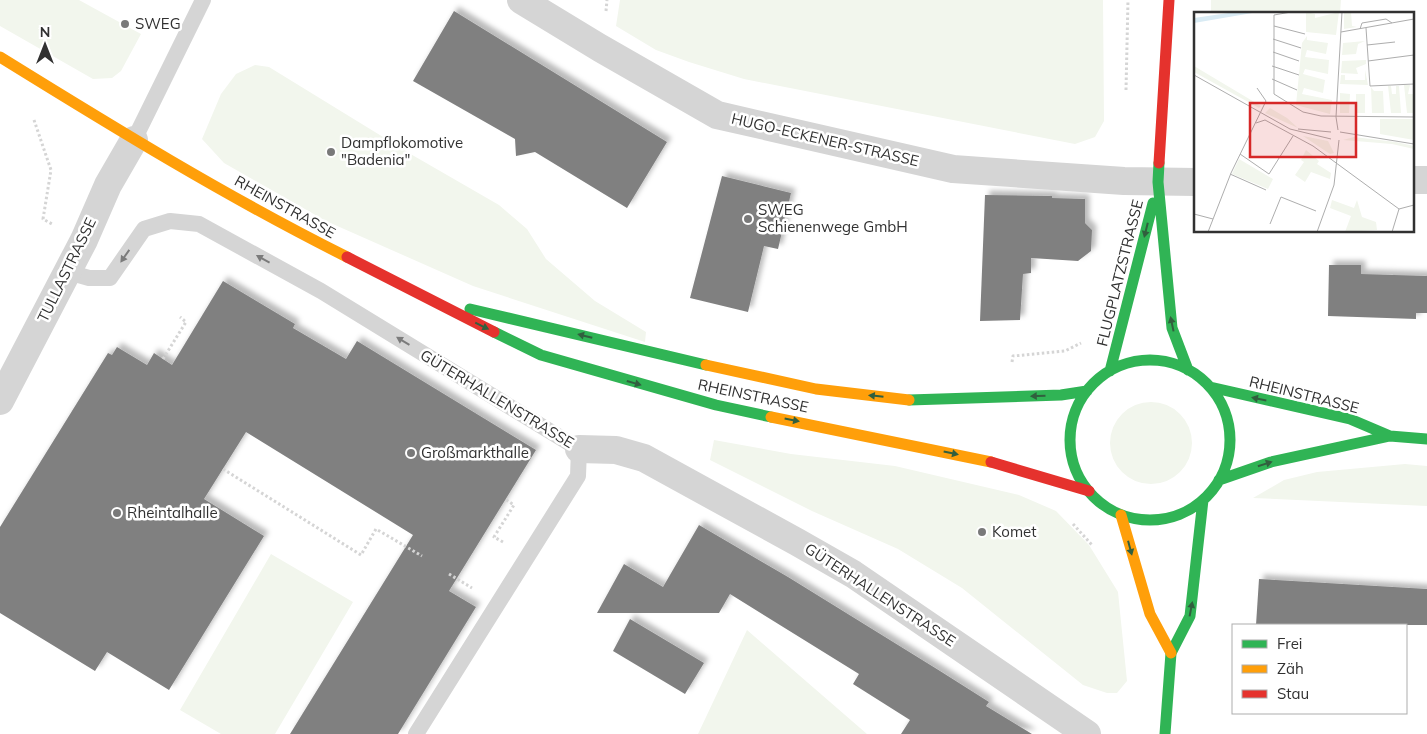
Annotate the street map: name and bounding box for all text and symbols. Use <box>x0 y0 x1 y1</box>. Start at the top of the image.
inset map <box>1194 12 1414 232</box>
place label: SWEG <box>135 14 181 33</box>
marker: SWEG <box>119 18 131 30</box>
north arrow <box>20 20 70 70</box>
text: N <box>40 23 50 41</box>
street label: HUGO-ECKENER-STRASSE <box>729 109 921 170</box>
place label: Dampflokomotive "Badenia" <box>341 133 463 169</box>
marker: Dampflokomotive "Badenia" <box>325 146 337 158</box>
street label: RHEINSTRASSE <box>231 171 339 242</box>
street label: FLUGPLATZSTRASSE <box>1092 197 1147 348</box>
place label: SWEG Schienenwege GmbH <box>758 200 908 236</box>
marker: SWEG Schienenwege GmbH <box>742 213 754 225</box>
street label: TULLASTRASSE <box>33 214 100 325</box>
one-way arrow <box>1142 222 1150 237</box>
one-way arrow <box>120 249 130 263</box>
one-way arrow <box>257 255 270 264</box>
one-way arrow <box>1168 316 1176 332</box>
one-way arrow <box>475 323 489 331</box>
one-way arrow <box>577 332 592 340</box>
one-way arrow <box>397 337 410 346</box>
street label: GÜTERHALLENSTRASSE <box>417 345 578 452</box>
street label: RHEINSTRASSE <box>1247 372 1361 417</box>
street label: RHEINSTRASSE <box>696 375 810 417</box>
one-way arrow <box>626 379 641 387</box>
one-way arrow <box>868 392 884 400</box>
one-way arrow <box>1030 392 1046 400</box>
one-way arrow <box>1252 395 1267 403</box>
one-way arrow <box>784 416 799 424</box>
place label: Großmarkthalle <box>421 443 529 462</box>
marker: Großmarkthalle <box>405 447 417 459</box>
one-way arrow <box>943 450 959 458</box>
one-way arrow <box>1258 460 1273 468</box>
place label: Rheintalhalle <box>127 503 218 522</box>
marker: Rheintalhalle <box>111 507 123 519</box>
place label: Komet <box>992 522 1036 541</box>
marker: Komet <box>976 526 988 538</box>
street label: GÜTERHALLENSTRASSE <box>801 539 959 651</box>
one-way arrow <box>1126 540 1134 555</box>
one-way arrow <box>1187 601 1195 616</box>
legend <box>1232 624 1407 714</box>
text: Frei <box>1277 634 1302 653</box>
text: Zäh <box>1277 659 1304 678</box>
text: Stau <box>1277 684 1309 703</box>

